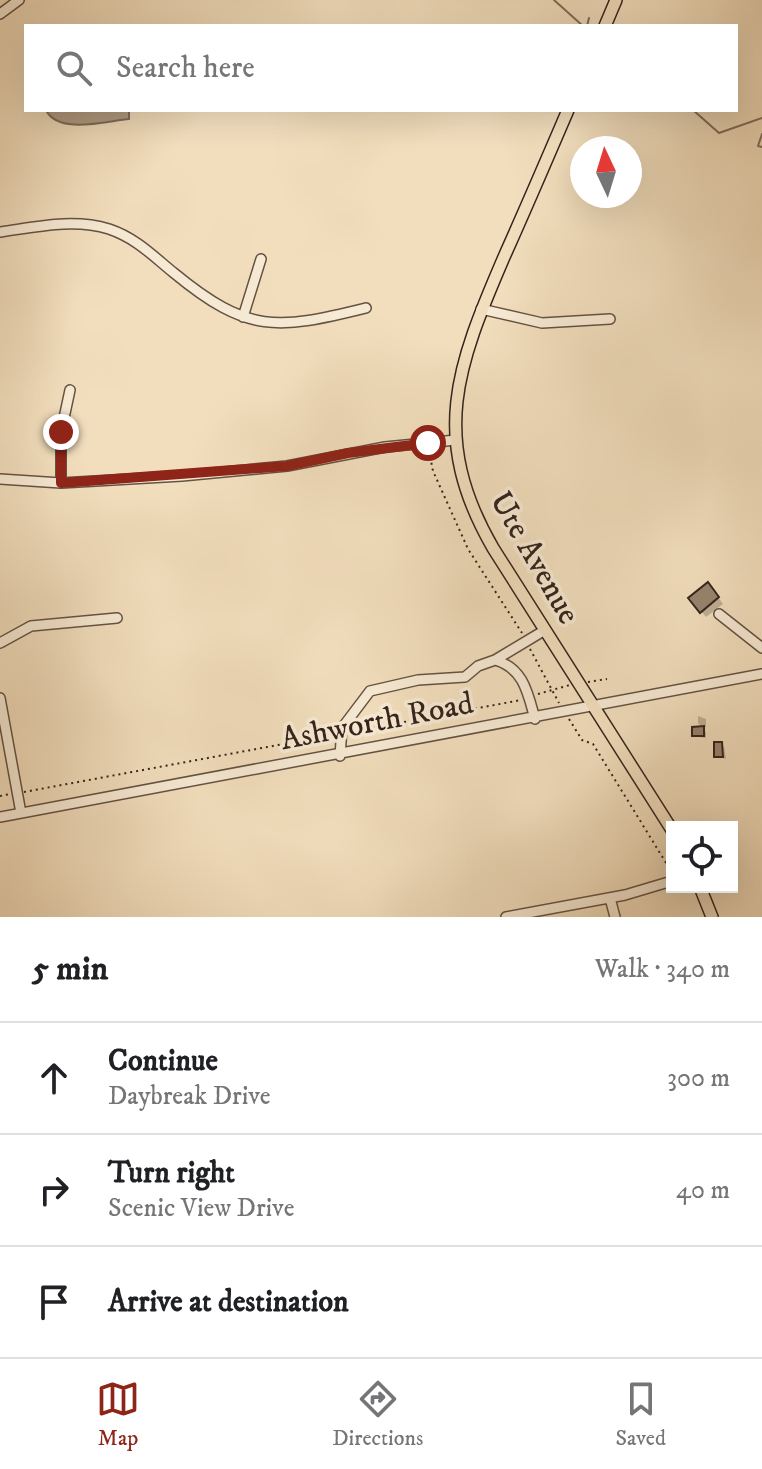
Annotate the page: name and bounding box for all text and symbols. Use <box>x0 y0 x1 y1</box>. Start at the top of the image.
search box <box>24 24 738 112</box>
icon: search <box>52 46 96 90</box>
text: Search here <box>116 50 255 87</box>
north arrow <box>570 136 642 208</box>
route end <box>43 414 79 450</box>
route start <box>410 425 446 461</box>
street label: Ute Avenue <box>480 484 588 632</box>
street label: Ashworth Road <box>277 684 477 760</box>
map controls <box>666 821 738 893</box>
button: locate <box>666 821 738 893</box>
text: 5 min <box>32 948 108 990</box>
text: Walk · 340 m <box>595 953 730 986</box>
text: Continue <box>108 1043 218 1080</box>
icon: ahead <box>32 1056 76 1100</box>
text: 300 m <box>667 1062 730 1095</box>
text: Daybreak Drive <box>108 1080 271 1113</box>
text: Turn right <box>108 1155 235 1192</box>
icon: right <box>32 1168 76 1212</box>
text: 40 m <box>676 1174 730 1207</box>
text: Scenic View Drive <box>108 1192 294 1225</box>
icon: arrive <box>32 1280 76 1324</box>
text: Arrive at destination <box>108 1284 349 1321</box>
tab: Map <box>96 1377 140 1452</box>
tab: Directions <box>332 1377 423 1452</box>
tab: Saved <box>615 1377 666 1452</box>

